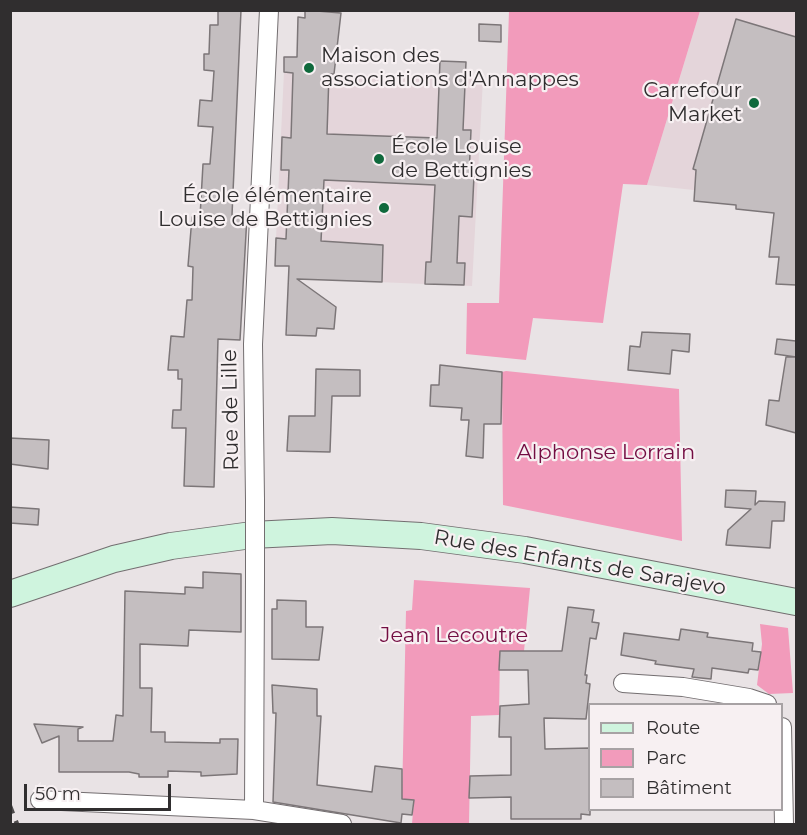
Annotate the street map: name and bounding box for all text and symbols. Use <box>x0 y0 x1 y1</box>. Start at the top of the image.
place label: Maison des associations d'Annappes <box>321 43 579 93</box>
marker: Maison des associations d'Annappes <box>302 61 316 75</box>
place label: Carrefour Market <box>643 78 742 128</box>
marker: Carrefour Market <box>747 96 761 110</box>
place label: École Louise de Bettignies <box>391 134 532 184</box>
marker: École Louise de Bettignies <box>372 152 386 166</box>
place label: École élémentaire Louise de Bettignies <box>158 183 372 233</box>
marker: École élémentaire Louise de Bettignies <box>377 201 391 215</box>
street label: Rue de Lille <box>217 349 245 471</box>
park label: Alphonse Lorrain <box>517 440 695 466</box>
street label: Rue des Enfants de Sarajevo <box>432 525 728 601</box>
park label: Jean Lecoutre <box>380 623 528 649</box>
legend <box>588 703 783 811</box>
text: Route <box>646 717 700 739</box>
text: Parc <box>646 747 686 769</box>
scale bar <box>27 772 174 810</box>
text: Bâtiment <box>646 777 732 799</box>
text: 50 m <box>35 783 81 805</box>

